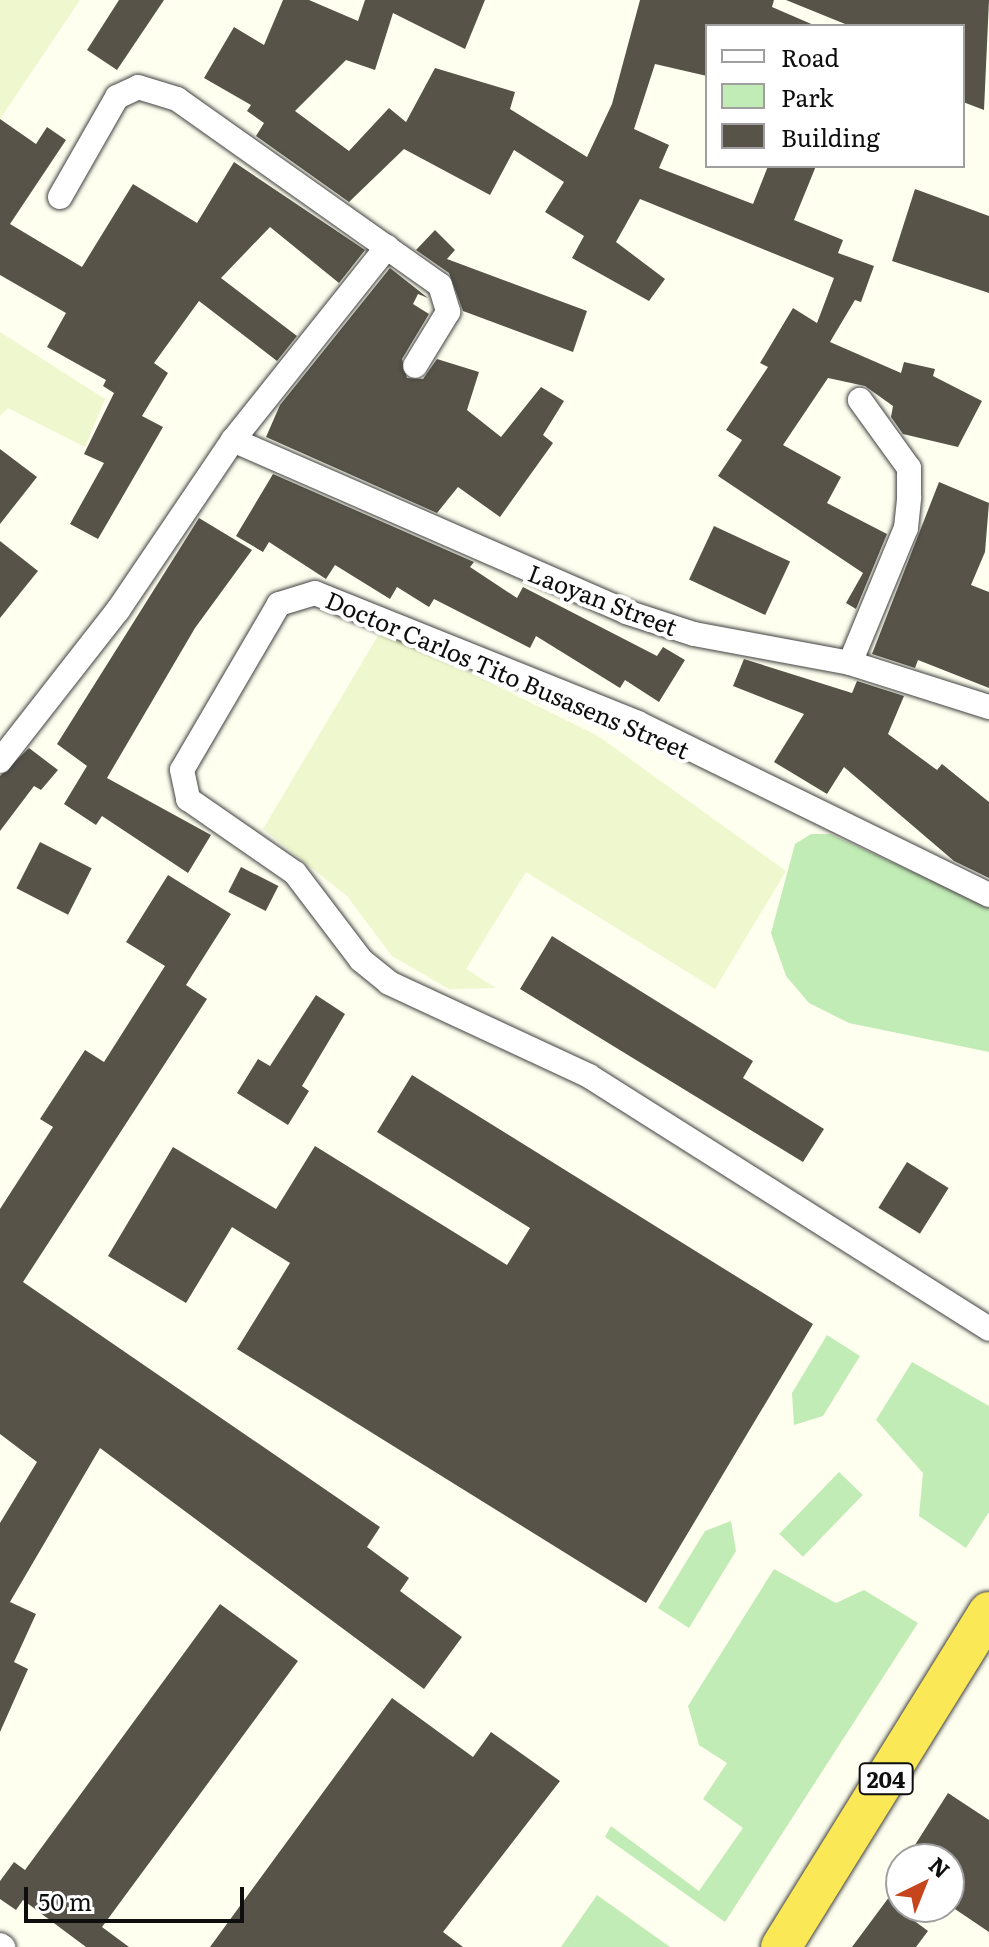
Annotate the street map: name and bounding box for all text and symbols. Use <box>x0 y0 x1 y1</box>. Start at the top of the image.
legend <box>705 24 965 168</box>
text: Road <box>781 39 839 74</box>
text: Park <box>781 79 834 114</box>
text: Building <box>781 119 880 154</box>
street label: Laoyan Street <box>524 557 682 641</box>
street label: Doctor Carlos Tito Busasens Street <box>322 584 694 764</box>
road number: 204 <box>858 1761 914 1797</box>
north arrow <box>885 1843 965 1923</box>
text: N <box>922 1848 958 1885</box>
scale bar <box>28 1871 248 1921</box>
text: 50 m <box>38 1883 92 1918</box>

